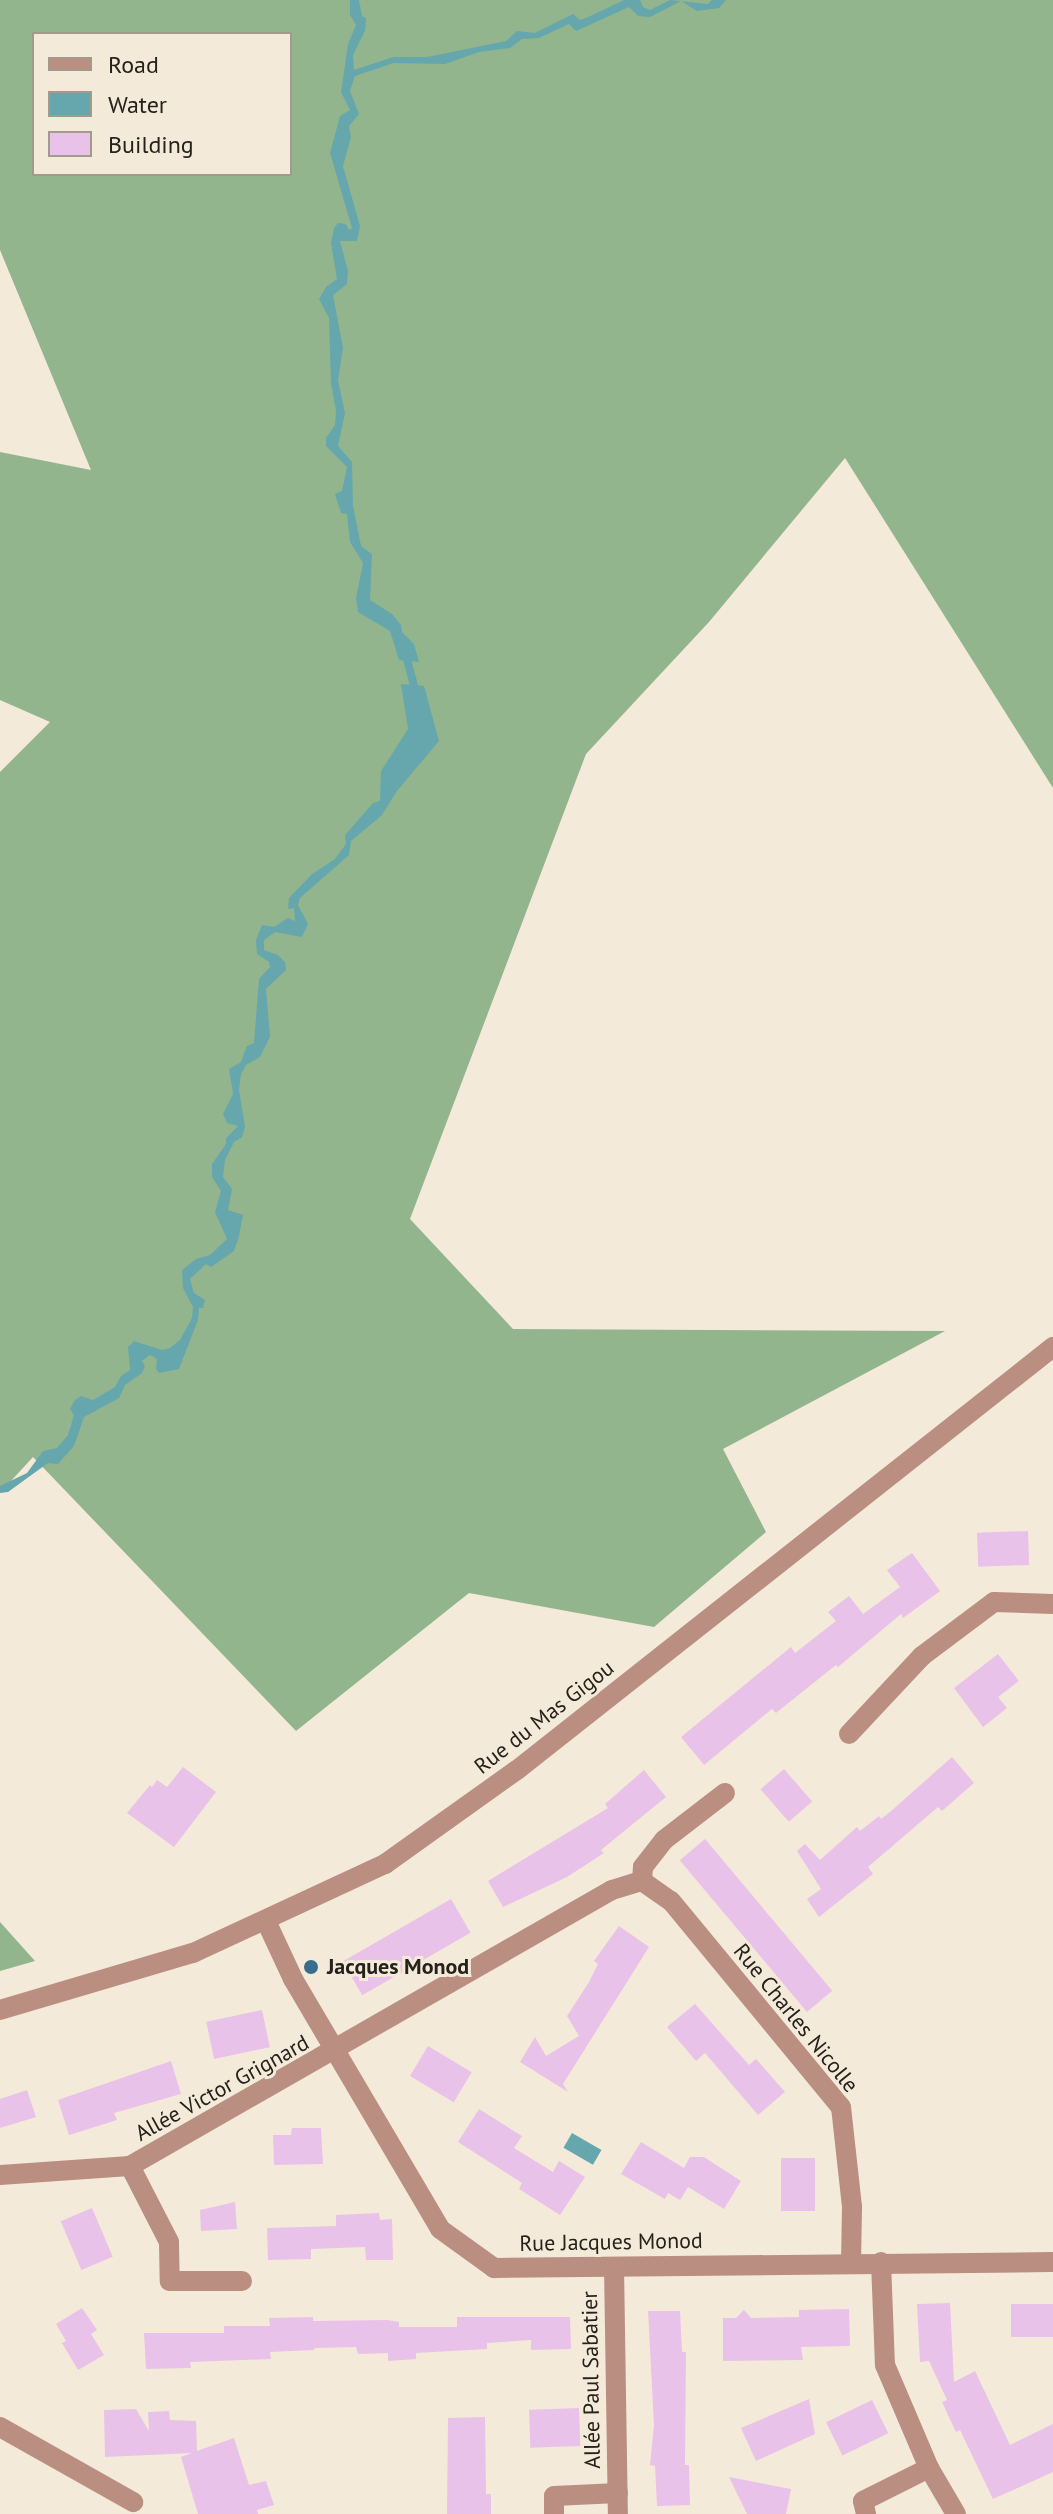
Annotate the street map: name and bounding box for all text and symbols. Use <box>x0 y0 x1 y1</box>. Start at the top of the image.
legend <box>32 32 292 176</box>
text: Road <box>108 49 159 80</box>
text: Water <box>108 89 167 120</box>
text: Building <box>108 129 194 160</box>
street label: Rue du Mas Gigou <box>469 1654 619 1780</box>
street label: Rue Charles Nicolle <box>728 1938 864 2098</box>
place label: Jacques Monod <box>327 1954 469 1980</box>
marker: Jacques Monod <box>302 1958 320 1976</box>
street label: Allée Victor Grignard <box>130 2029 314 2147</box>
street label: Rue Jacques Monod <box>519 2227 703 2257</box>
street label: Allée Paul Sabatier <box>576 2291 606 2469</box>

